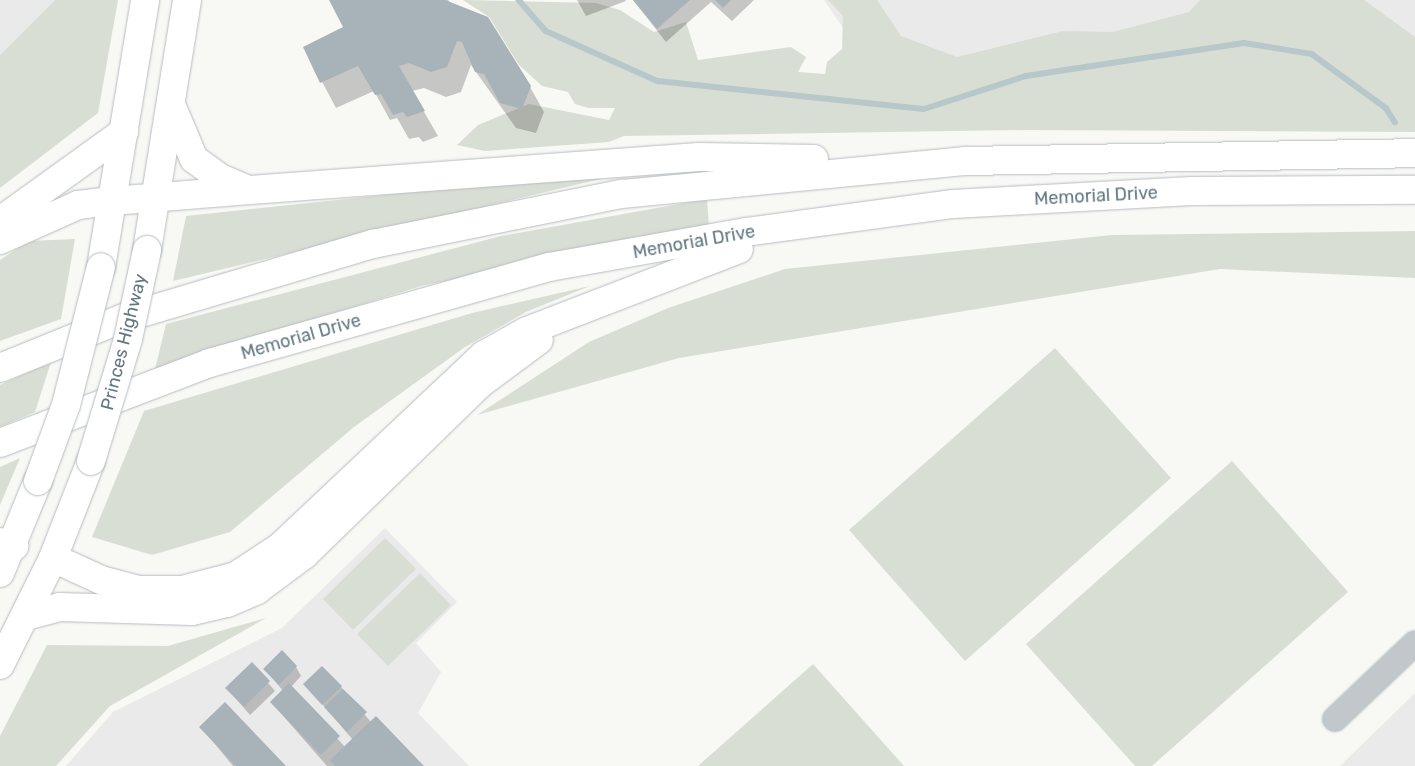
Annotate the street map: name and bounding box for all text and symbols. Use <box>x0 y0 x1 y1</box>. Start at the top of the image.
street label: Memorial Drive <box>1034 182 1158 210</box>
street label: Memorial Drive <box>631 221 757 263</box>
street label: Princes Highway <box>97 272 151 412</box>
street label: Memorial Drive <box>238 310 364 364</box>

